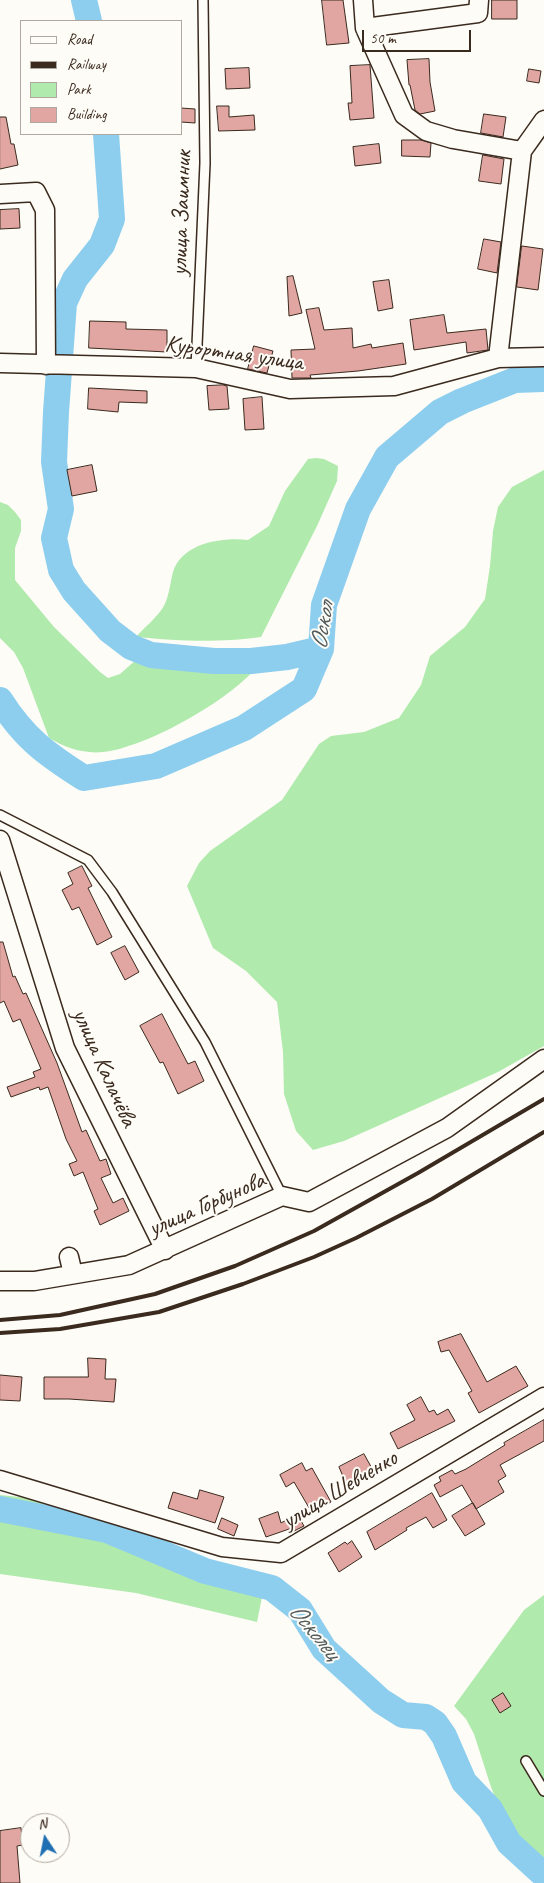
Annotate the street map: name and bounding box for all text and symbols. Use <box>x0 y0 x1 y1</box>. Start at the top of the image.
legend <box>20 20 182 135</box>
scale bar <box>364 20 473 52</box>
text: 50 m <box>370 29 396 48</box>
text: Road <box>67 30 92 49</box>
text: Railway <box>67 55 106 74</box>
text: Park <box>67 80 91 99</box>
text: Building <box>67 105 106 124</box>
street label: улица Заимник <box>165 150 199 276</box>
street label: Курортная улица <box>163 330 305 378</box>
water label: Оскол <box>304 600 342 652</box>
street label: улица Калачёва <box>65 1004 143 1132</box>
street label: улица Горбунова <box>144 1166 270 1244</box>
street label: улица Шевченко <box>277 1444 403 1536</box>
water label: Осколец <box>282 1597 346 1667</box>
north arrow <box>20 1813 70 1863</box>
text: N <box>36 1815 48 1833</box>

